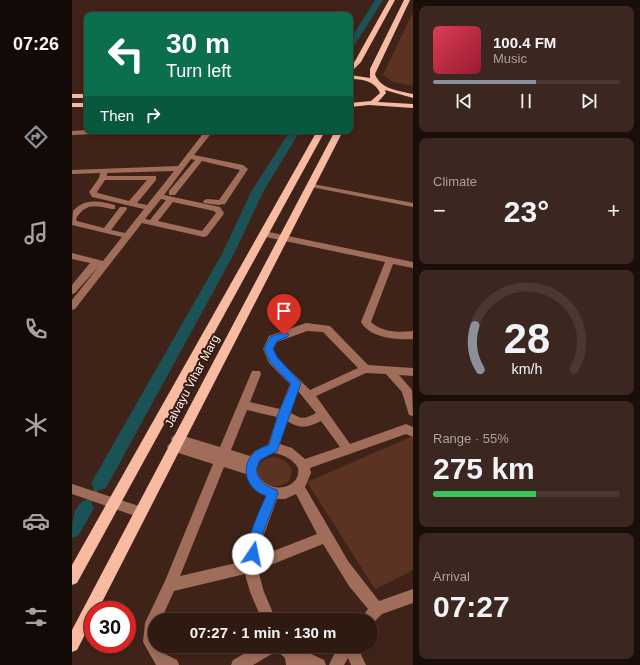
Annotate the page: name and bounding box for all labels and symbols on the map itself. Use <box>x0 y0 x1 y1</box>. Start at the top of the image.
pin <box>267 294 301 335</box>
street label: Jalvayu Vihar Marg <box>162 332 222 430</box>
position arrow <box>232 533 274 575</box>
speed limit sign: 30 <box>84 601 136 653</box>

